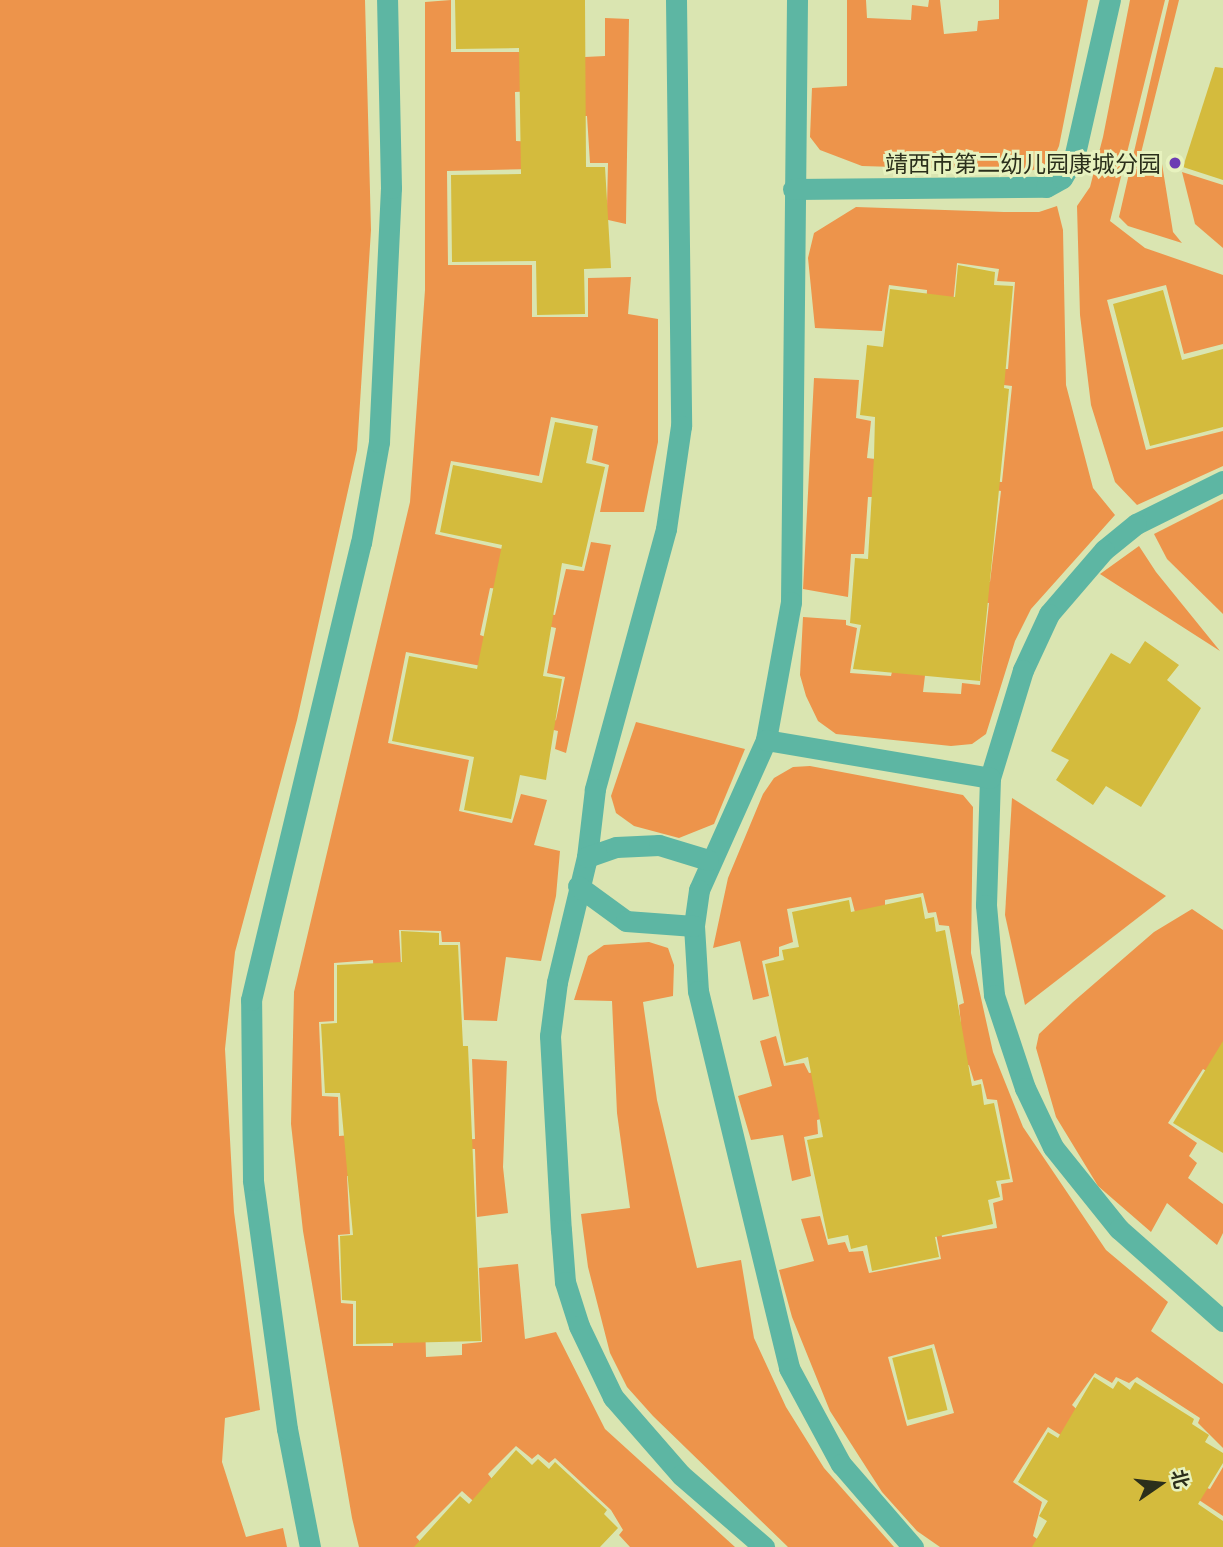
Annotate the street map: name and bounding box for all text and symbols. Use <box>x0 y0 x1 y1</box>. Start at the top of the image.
place label: 靖西市第二幼儿园康城分园 <box>885 149 1161 177</box>
marker: 靖西市第二幼儿园康城分园 <box>1167 155 1183 171</box>
north arrow <box>1125 1449 1195 1519</box>
text: 北 <box>1167 1467 1194 1491</box>

